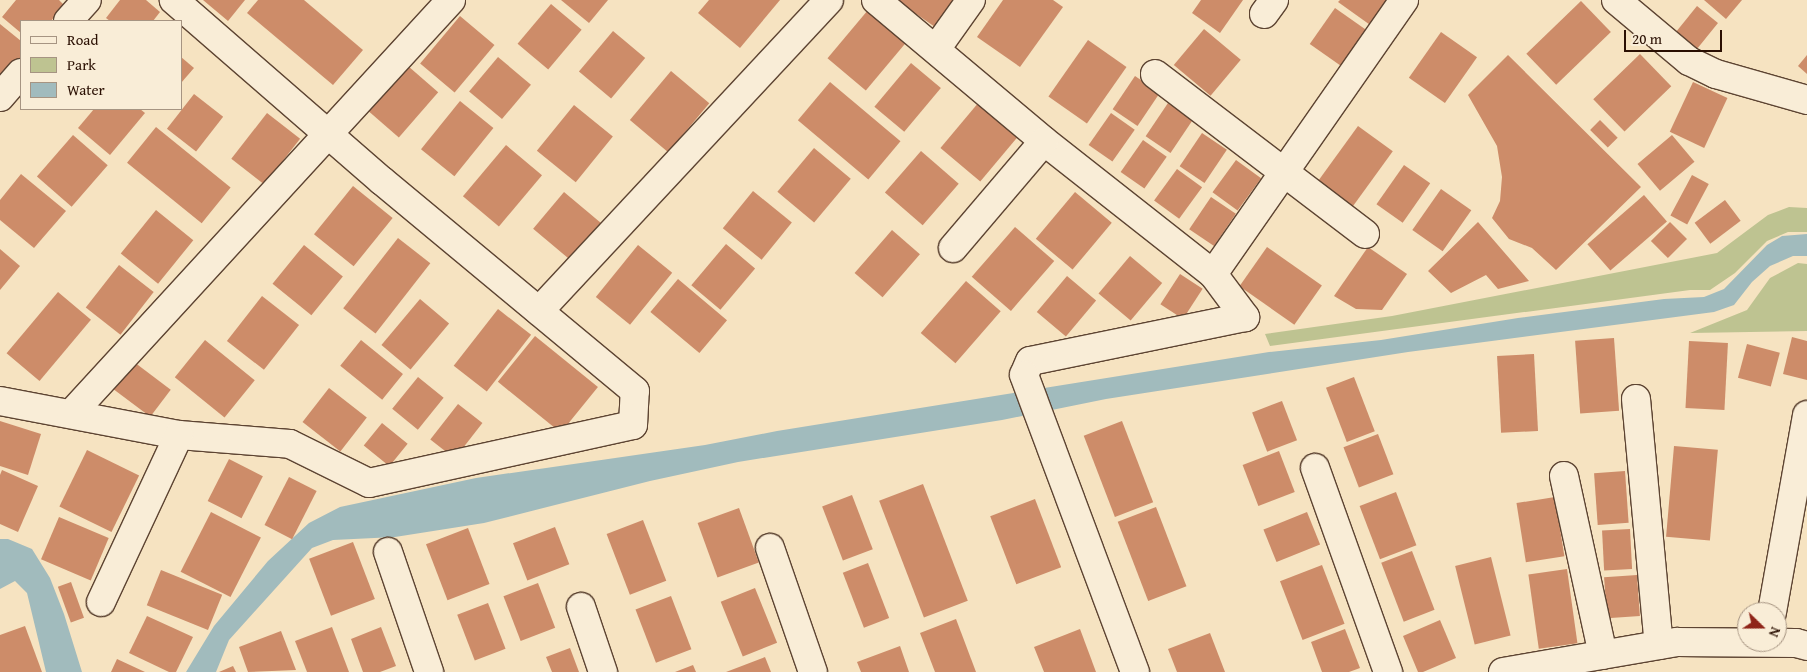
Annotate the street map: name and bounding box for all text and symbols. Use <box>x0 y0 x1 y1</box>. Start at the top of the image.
legend <box>20 20 182 110</box>
scale bar <box>1627 20 1724 52</box>
text: 20 m <box>1632 28 1662 49</box>
text: Road <box>67 29 98 50</box>
text: Park <box>67 54 96 75</box>
text: Water <box>67 79 105 100</box>
north arrow <box>1737 602 1787 652</box>
text: N <box>1764 624 1786 640</box>

